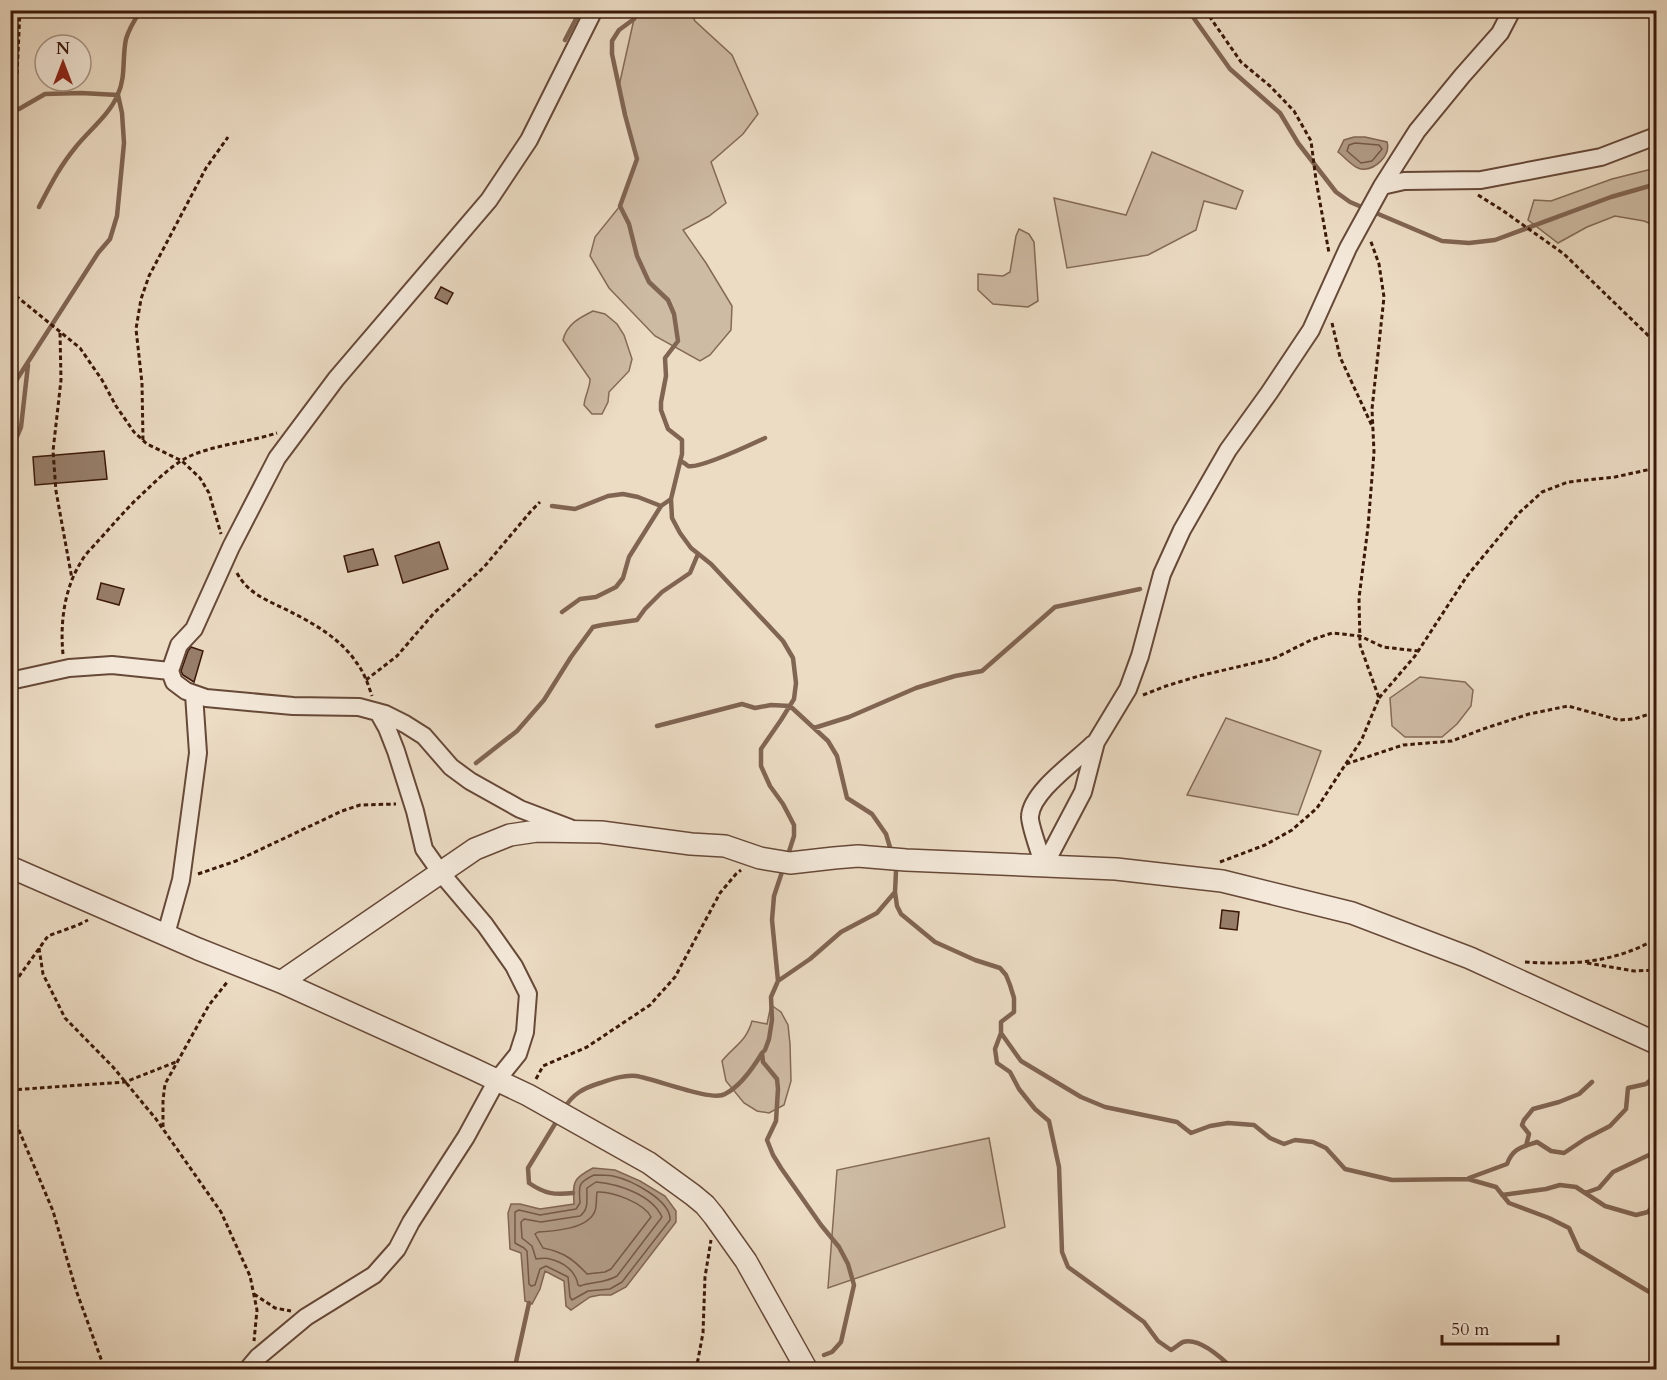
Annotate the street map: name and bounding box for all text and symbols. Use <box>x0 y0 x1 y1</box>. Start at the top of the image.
north arrow <box>33 33 93 93</box>
text: N <box>56 38 70 60</box>
scale bar <box>1442 1308 1558 1346</box>
text: 50 m <box>1451 1317 1490 1342</box>

